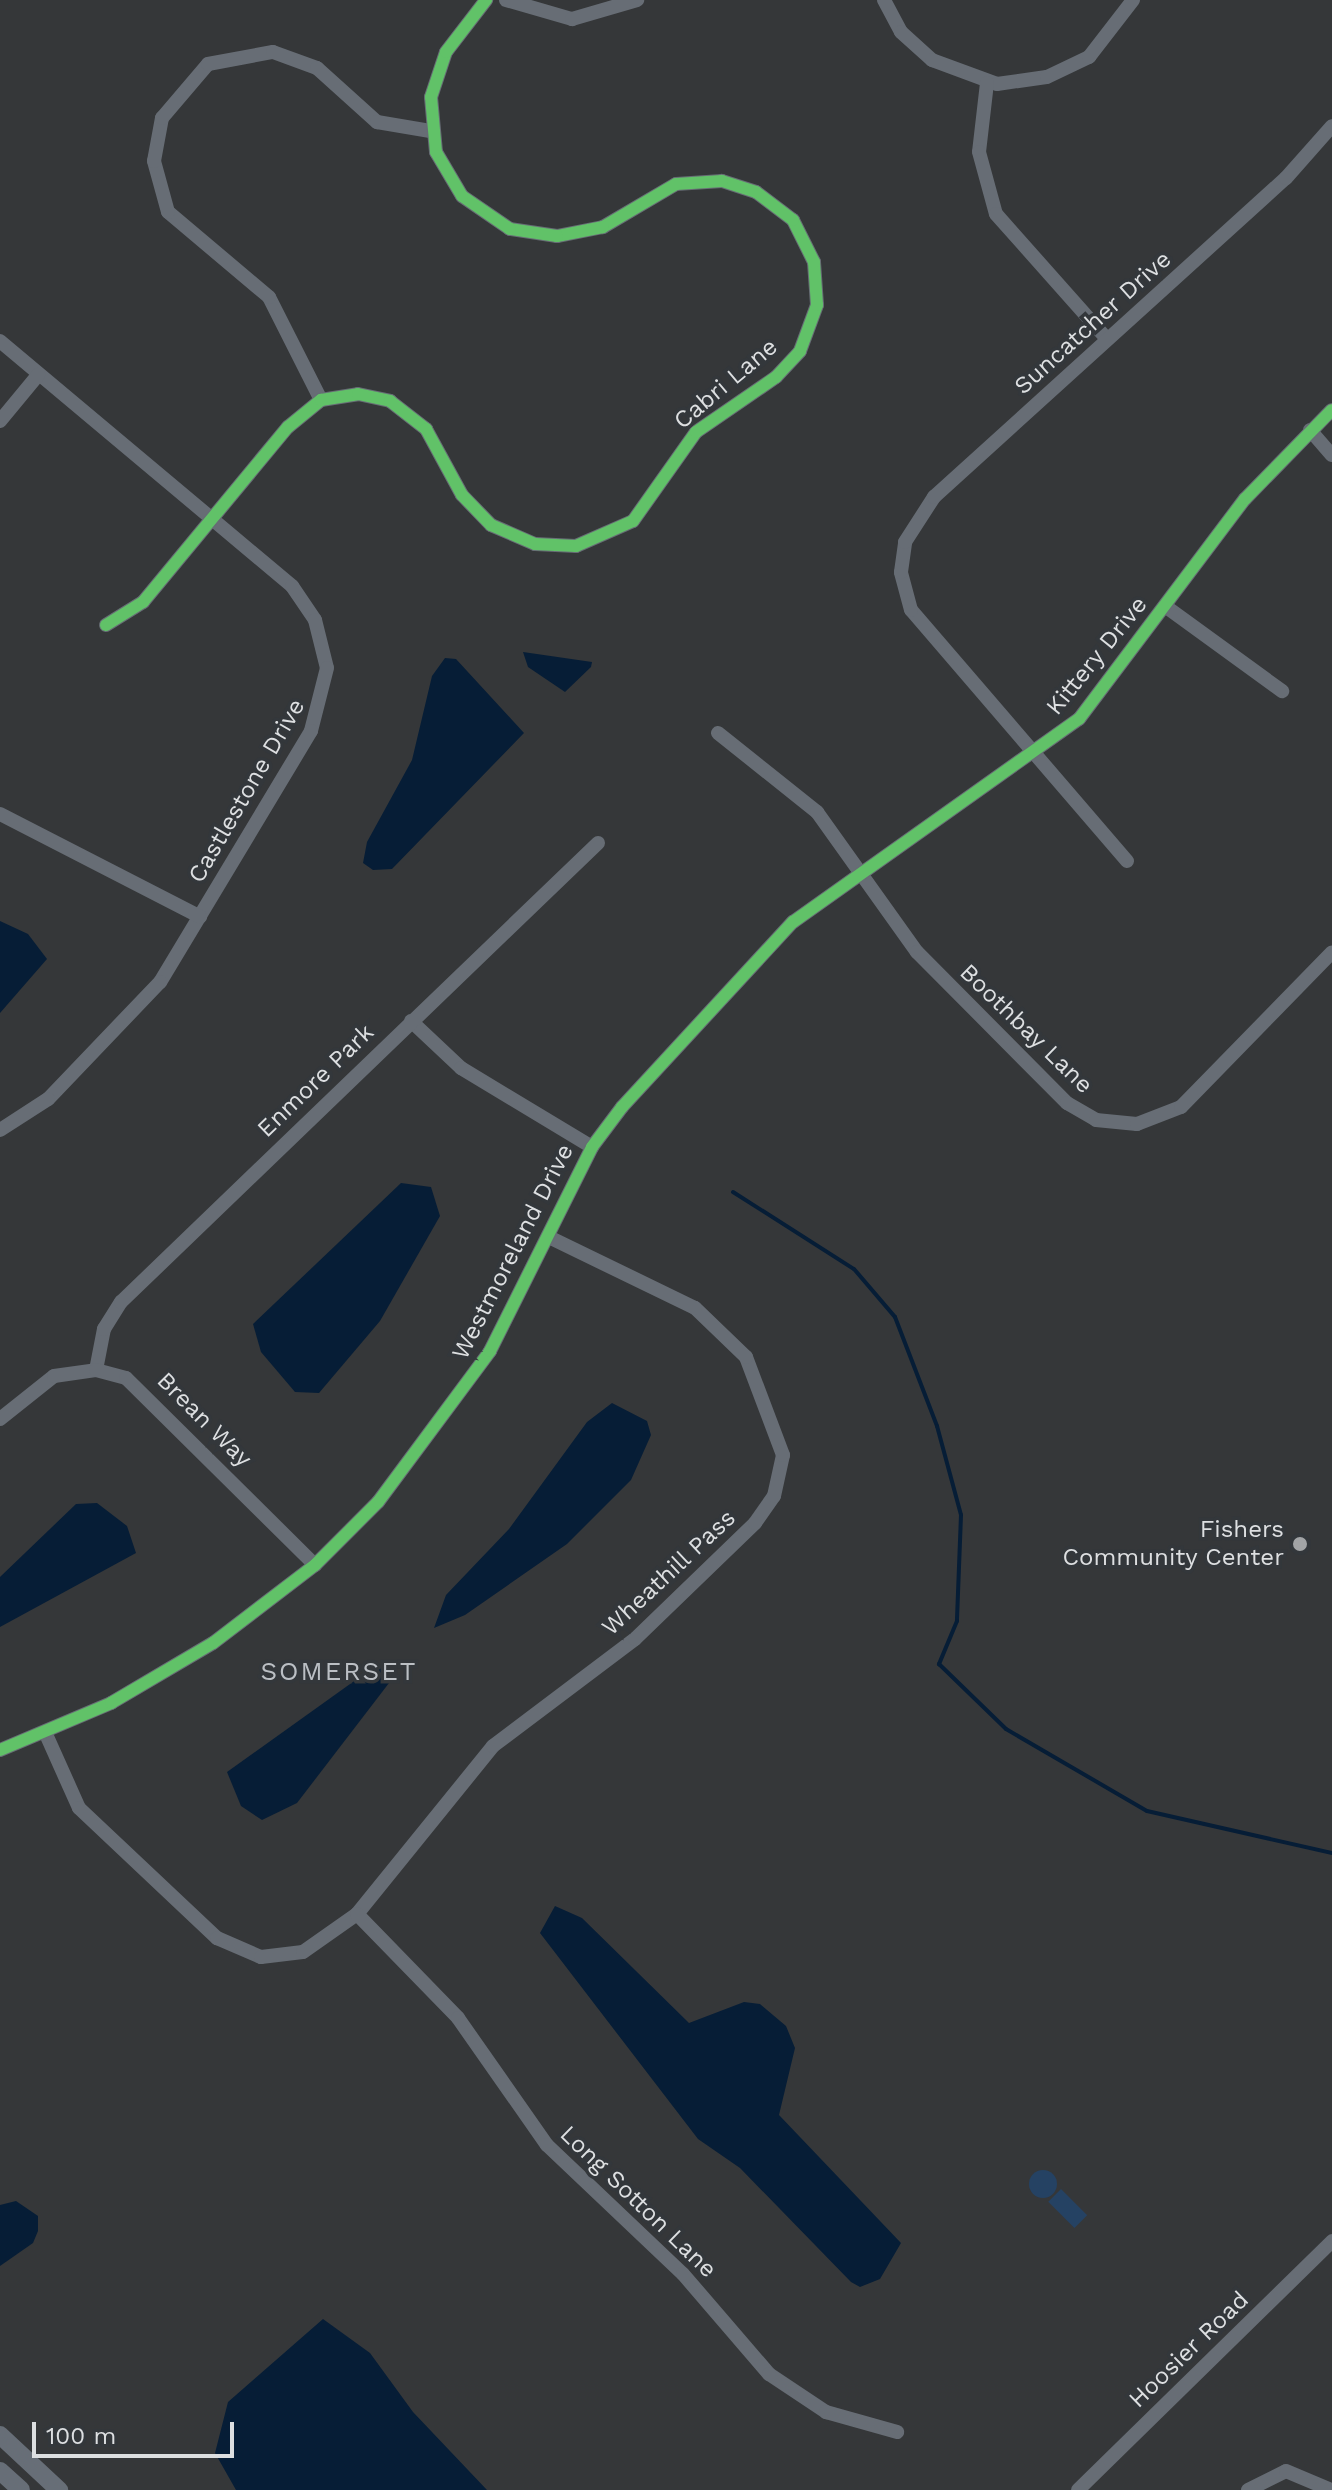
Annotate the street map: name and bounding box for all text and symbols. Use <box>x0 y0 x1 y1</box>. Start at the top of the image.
street label: Suncatcher Drive <box>1009 245 1177 401</box>
street label: Cabri Lane <box>668 332 784 436</box>
street label: Kittery Drive <box>1040 591 1154 721</box>
street label: Castlestone Drive <box>183 694 311 888</box>
street label: Boothbay Lane <box>953 958 1099 1100</box>
street label: Enmore Park <box>252 1018 380 1144</box>
street label: Westmoreland Drive <box>446 1139 580 1365</box>
street label: Brean Way <box>150 1366 258 1474</box>
street label: Wheathill Pass <box>596 1504 742 1642</box>
place label: Fishers Community Center <box>1062 1516 1284 1572</box>
marker: Fishers Community Center <box>1291 1535 1309 1553</box>
district label: SOMERSET <box>260 1656 418 1688</box>
street label: Long Sotton Lane <box>554 2120 722 2284</box>
street label: Hoosier Road <box>1123 2286 1255 2414</box>
scale bar <box>36 2406 238 2456</box>
text: 100 m <box>46 2422 116 2450</box>

